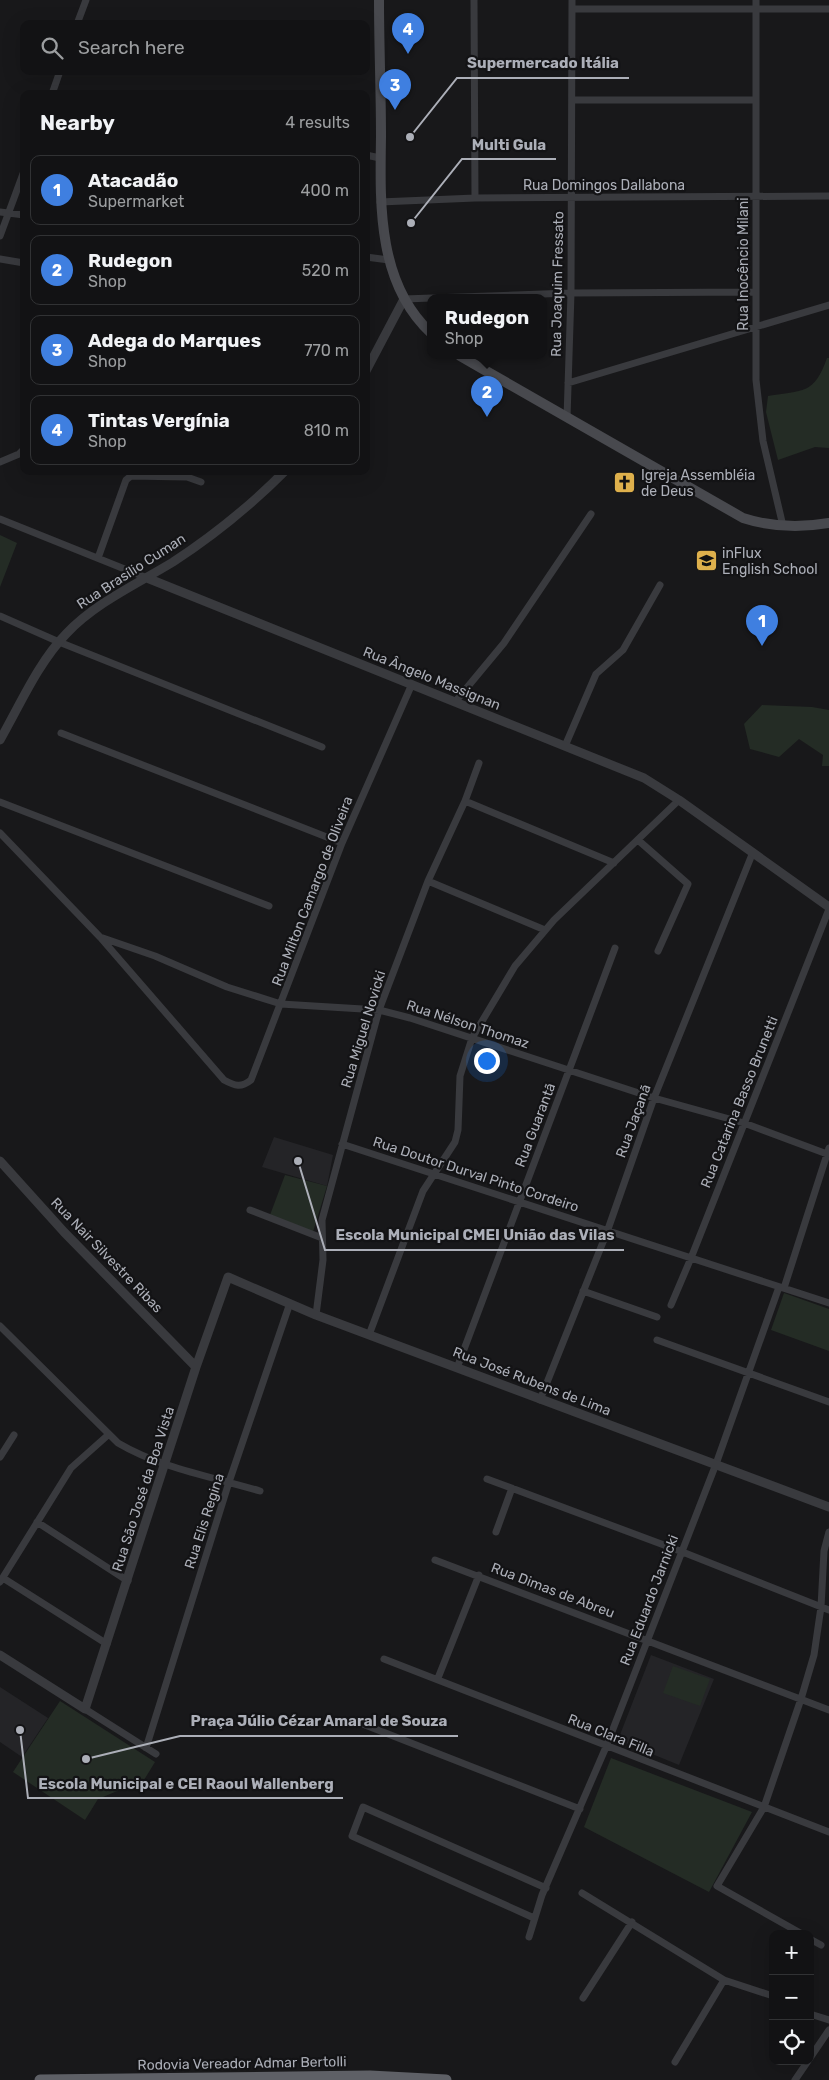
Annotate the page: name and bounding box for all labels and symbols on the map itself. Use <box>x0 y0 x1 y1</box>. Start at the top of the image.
pin: 4 <box>392 13 424 54</box>
callout: Supermercado Itália <box>457 48 629 78</box>
text: Supermercado Itália <box>467 54 619 72</box>
pin: 3 <box>379 69 411 110</box>
callout: Multi Gula <box>462 129 556 159</box>
text: Multi Gula <box>472 136 546 154</box>
street label: Rua Domingos Dallabona <box>523 177 685 194</box>
street label: Rua Inocêncio Milani <box>735 197 752 331</box>
street label: Rua Joaquim Fressato <box>548 211 567 357</box>
pin: 2 <box>471 376 503 417</box>
place label: Igreja Assembléia de Deus <box>641 467 755 500</box>
church icon: Igreja Assembléia de Deus <box>613 471 637 495</box>
street label: Rua Brasílio Cuman <box>74 530 189 613</box>
place label: inFlux English School <box>722 545 818 578</box>
school or university icon: inFlux English School <box>694 549 718 573</box>
pin: 1 <box>746 605 778 646</box>
street label: Rua Ângelo Massignan <box>361 642 503 714</box>
street label: Rua Milton Camargo de Oliveira <box>268 794 357 988</box>
street label: Rua Miguel Novicki <box>338 968 389 1090</box>
street label: Rua Nélson Thomaz <box>404 997 531 1052</box>
street label: Rua Catarina Basso Brunetti <box>697 1014 782 1191</box>
your location <box>474 1048 500 1074</box>
street label: Rua Guarantã <box>512 1081 559 1170</box>
street label: Rua Jaçanã <box>612 1082 655 1160</box>
street label: Rua Doutor Durval Pinto Cordeiro <box>371 1133 581 1216</box>
street label: Rua Nair Silvestre Ribas <box>47 1194 166 1317</box>
callout: Escola Municipal CMEI União das Vilas <box>325 1220 624 1250</box>
text: Escola Municipal CMEI União das Vilas <box>335 1226 615 1244</box>
street label: Rua José Rubens de Lima <box>450 1343 613 1419</box>
street label: Rua São José da Boa Vista <box>109 1405 178 1574</box>
street label: Rua Elis Regina <box>181 1471 228 1571</box>
street label: Rua Eduardo Jarnicki <box>617 1532 682 1668</box>
street label: Rua Dimas de Abreu <box>489 1559 617 1622</box>
callout: Praça Júlio Cézar Amaral de Souza <box>180 1706 458 1736</box>
street label: Rua Clara Filla <box>565 1710 656 1761</box>
text: Praça Júlio Cézar Amaral de Souza <box>191 1712 448 1730</box>
callout: Escola Municipal e CEI Raoul Wallenberg <box>28 1768 343 1798</box>
text: Escola Municipal e CEI Raoul Wallenberg <box>38 1775 334 1793</box>
street label: Rodovia Vereador Admar Bertolli <box>137 2053 347 2074</box>

